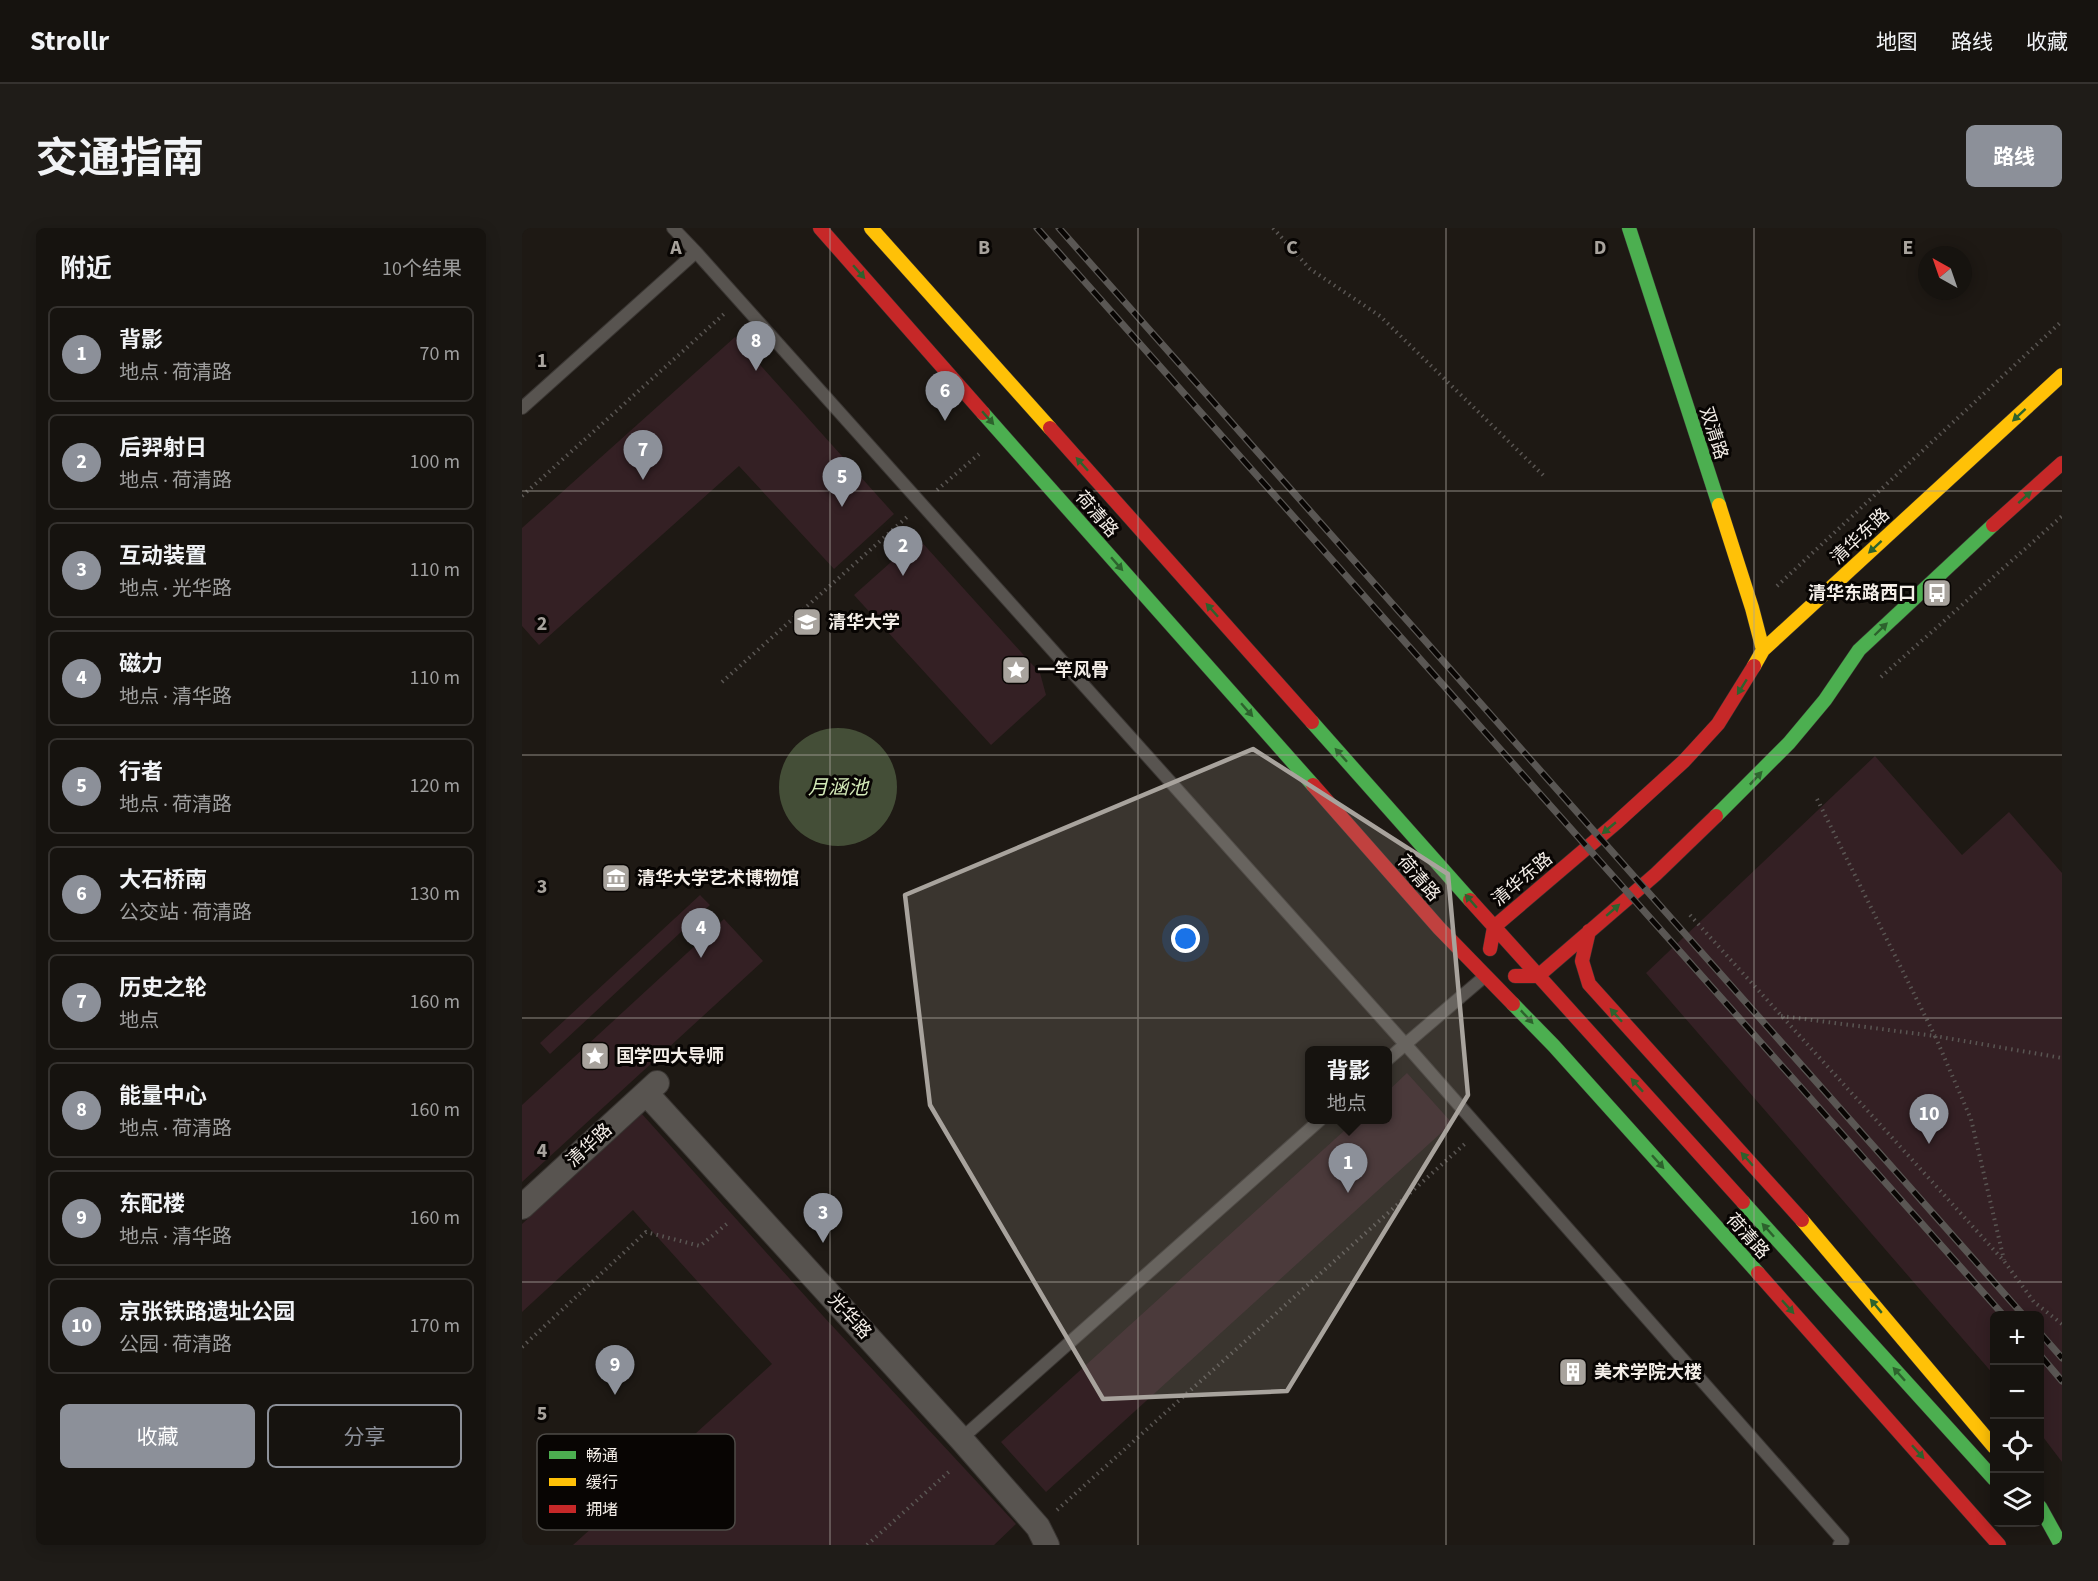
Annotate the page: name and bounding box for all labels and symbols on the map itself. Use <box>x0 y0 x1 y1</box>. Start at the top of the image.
text: A <box>669 234 682 262</box>
text: B <box>978 234 990 262</box>
text: C <box>1286 234 1298 262</box>
text: D <box>1594 234 1606 262</box>
text: E <box>1903 234 1913 262</box>
north arrow <box>1918 246 1972 300</box>
one-way arrow <box>852 264 865 279</box>
pin: 8 <box>736 322 776 371</box>
text: 1 <box>537 347 547 375</box>
pin: 6 <box>926 372 964 421</box>
street label: 双清路 <box>1693 404 1734 463</box>
one-way arrow <box>2012 408 2027 421</box>
one-way arrow <box>981 410 994 425</box>
pin: 7 <box>624 430 662 480</box>
one-way arrow <box>1076 457 1089 472</box>
pin: 5 <box>822 458 862 507</box>
street label: 荷清路 <box>1069 486 1124 543</box>
one-way arrow <box>2017 490 2032 504</box>
street label: 清华东路 <box>1825 503 1895 570</box>
pin: 2 <box>884 526 922 576</box>
one-way arrow <box>1868 540 1883 554</box>
one-way arrow <box>1110 556 1123 571</box>
bus stop icon: 清华东路西口 <box>1921 577 1953 609</box>
place label: 清华东路西口 <box>1808 581 1916 606</box>
one-way arrow <box>1206 603 1219 618</box>
school or university icon: 清华大学 <box>791 606 823 638</box>
text: 2 <box>537 610 547 638</box>
place label: 清华大学 <box>828 610 900 635</box>
one-way arrow <box>1874 622 1889 636</box>
place icon: 一竿风骨 <box>1000 654 1032 686</box>
place label: 一竿风骨 <box>1037 658 1109 683</box>
one-way arrow <box>1736 679 1747 695</box>
one-way arrow <box>1240 702 1253 717</box>
one-way arrow <box>1334 748 1348 763</box>
one-way arrow <box>1749 770 1763 785</box>
water label: 月涵池 <box>808 774 870 802</box>
one-way arrow <box>1601 822 1617 835</box>
street label: 清华东路 <box>1487 847 1558 912</box>
street label: 荷清路 <box>1391 850 1446 907</box>
museum icon: 清华大学艺术博物馆 <box>600 862 632 894</box>
place label: 清华大学艺术博物馆 <box>637 866 799 891</box>
text: 3 <box>537 873 547 901</box>
one-way arrow <box>1465 894 1478 909</box>
one-way arrow <box>1605 904 1620 917</box>
pin: 4 <box>682 908 720 958</box>
your location <box>1171 924 1200 953</box>
one-way arrow <box>1610 1008 1623 1023</box>
one-way arrow <box>1520 1010 1534 1025</box>
place icon: 国学四大导师 <box>579 1040 611 1072</box>
place label: 国学四大导师 <box>616 1044 724 1069</box>
one-way arrow <box>1630 1078 1644 1092</box>
pin: 10 <box>1910 1094 1948 1144</box>
street label: 清华路 <box>561 1118 618 1173</box>
text: 4 <box>537 1137 548 1165</box>
pin: 1 <box>1328 1144 1368 1193</box>
one-way arrow <box>1741 1152 1754 1167</box>
one-way arrow <box>1651 1154 1664 1169</box>
pin: 3 <box>804 1194 842 1243</box>
street label: 荷清路 <box>1720 1208 1775 1265</box>
one-way arrow <box>1761 1222 1775 1237</box>
street label: 光华路 <box>822 1288 877 1345</box>
one-way arrow <box>1869 1298 1882 1314</box>
one-way arrow <box>1781 1299 1794 1314</box>
pin: 9 <box>596 1346 634 1395</box>
building icon: 美术学院大楼 <box>1557 1356 1589 1388</box>
place label: 美术学院大楼 <box>1594 1360 1702 1385</box>
one-way arrow <box>1893 1367 1906 1382</box>
text: 5 <box>537 1400 547 1428</box>
legend <box>537 1434 735 1530</box>
text: 畅通 <box>586 1445 618 1467</box>
one-way arrow <box>1911 1445 1925 1460</box>
text: 缓行 <box>586 1472 618 1494</box>
text: 拥堵 <box>586 1499 618 1521</box>

